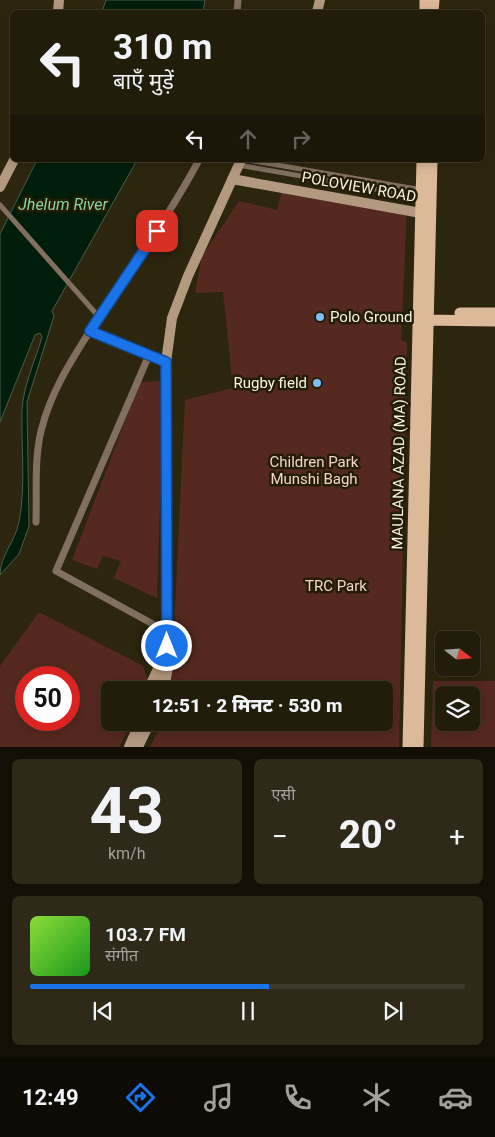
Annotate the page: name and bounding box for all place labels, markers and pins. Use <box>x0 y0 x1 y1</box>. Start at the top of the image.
pin <box>136 210 178 252</box>
place label: Polo Ground <box>330 308 413 326</box>
marker: Polo Ground <box>314 311 326 323</box>
place label: Rugby field <box>234 374 307 392</box>
marker: Rugby field <box>311 377 323 389</box>

